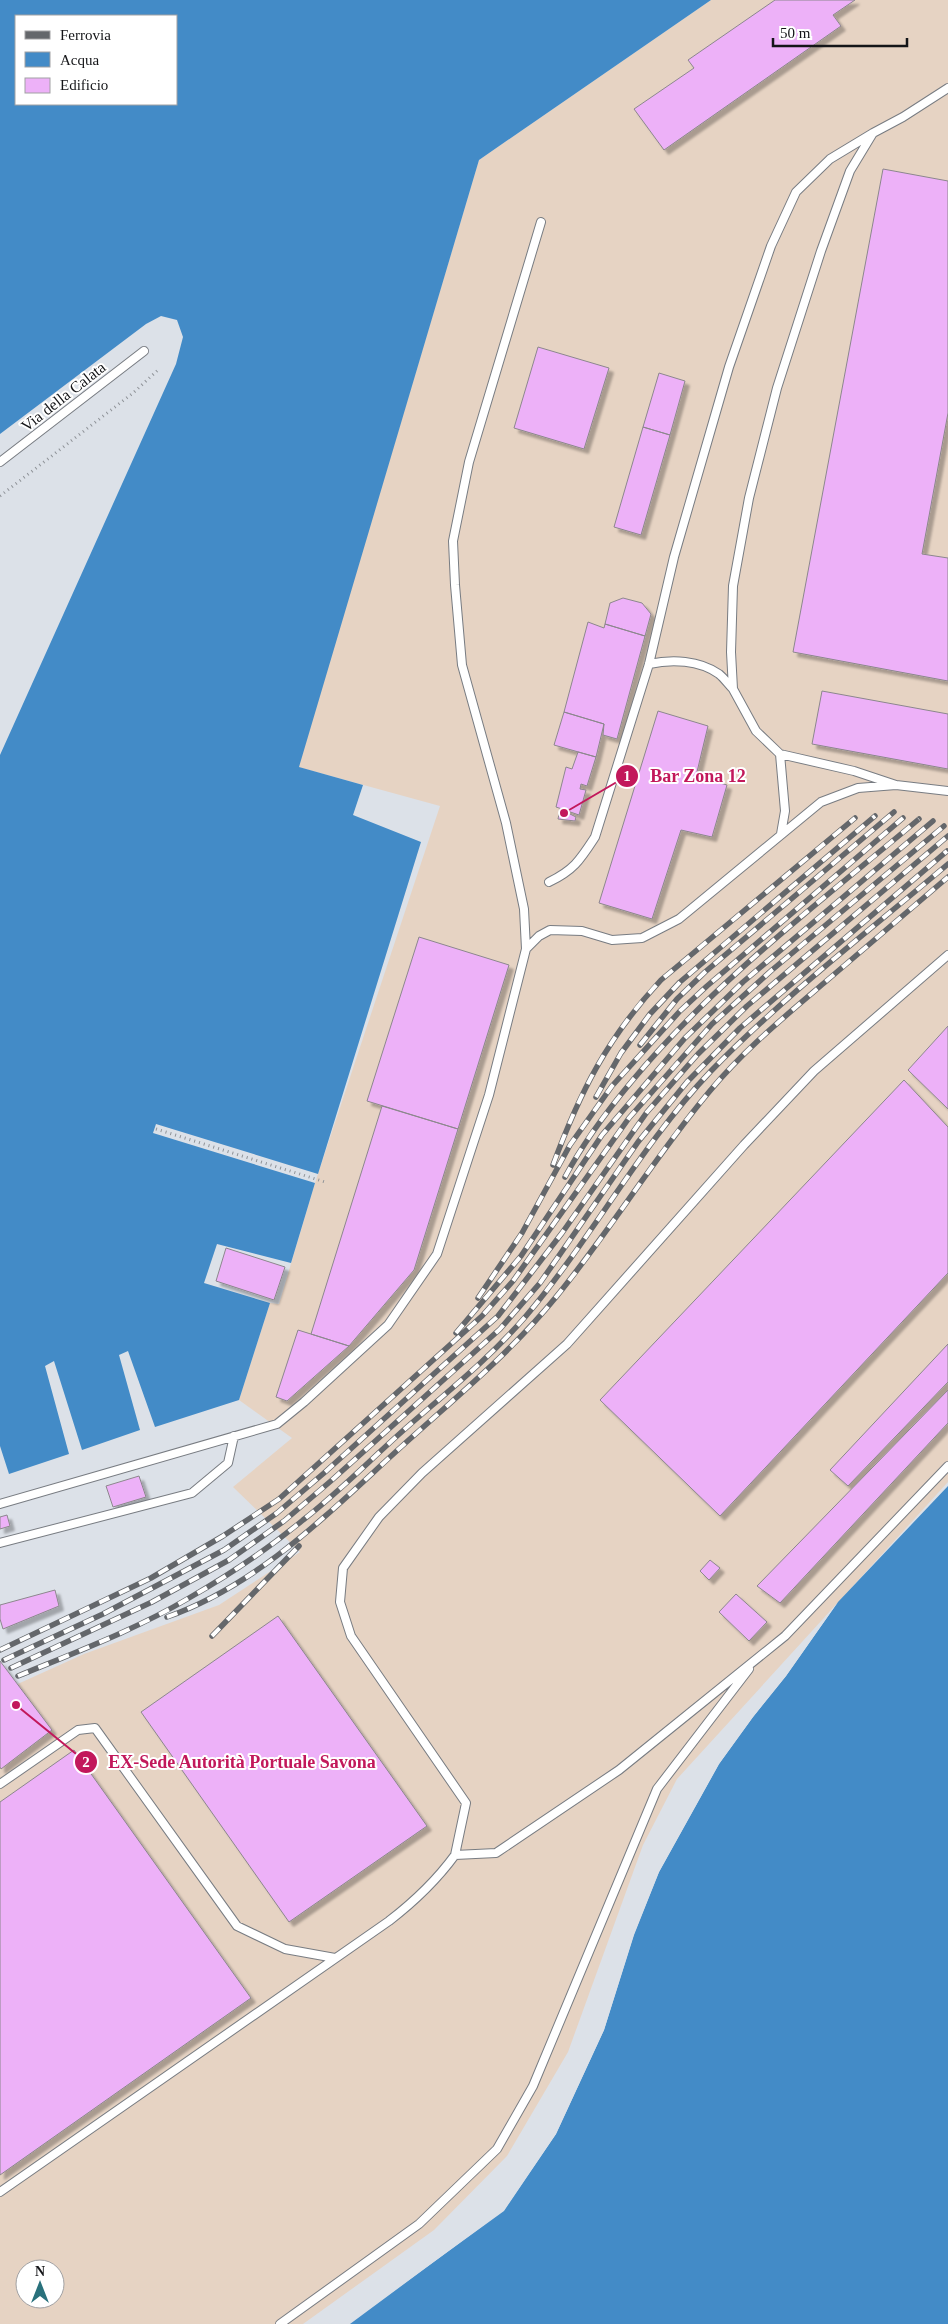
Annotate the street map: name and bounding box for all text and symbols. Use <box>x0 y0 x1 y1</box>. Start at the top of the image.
legend <box>15 15 178 105</box>
scale bar <box>773 15 907 47</box>
text: 50 m <box>780 25 811 41</box>
text: Ferrovia <box>60 27 111 43</box>
text: Acqua <box>60 52 99 68</box>
text: Edificio <box>60 77 108 93</box>
street label: Via della Calata <box>18 358 109 435</box>
callout: Bar Zona 12 <box>615 760 756 793</box>
text: Bar Zona 12 <box>650 766 746 786</box>
text: 1 <box>623 768 631 784</box>
callout: EX-Sede Autorità Portuale Savona <box>73 1745 387 1778</box>
text: EX-Sede Autorità Portuale Savona <box>108 1752 376 1772</box>
text: 2 <box>82 1754 90 1770</box>
north arrow <box>15 2259 65 2309</box>
text: N <box>35 2264 45 2279</box>

